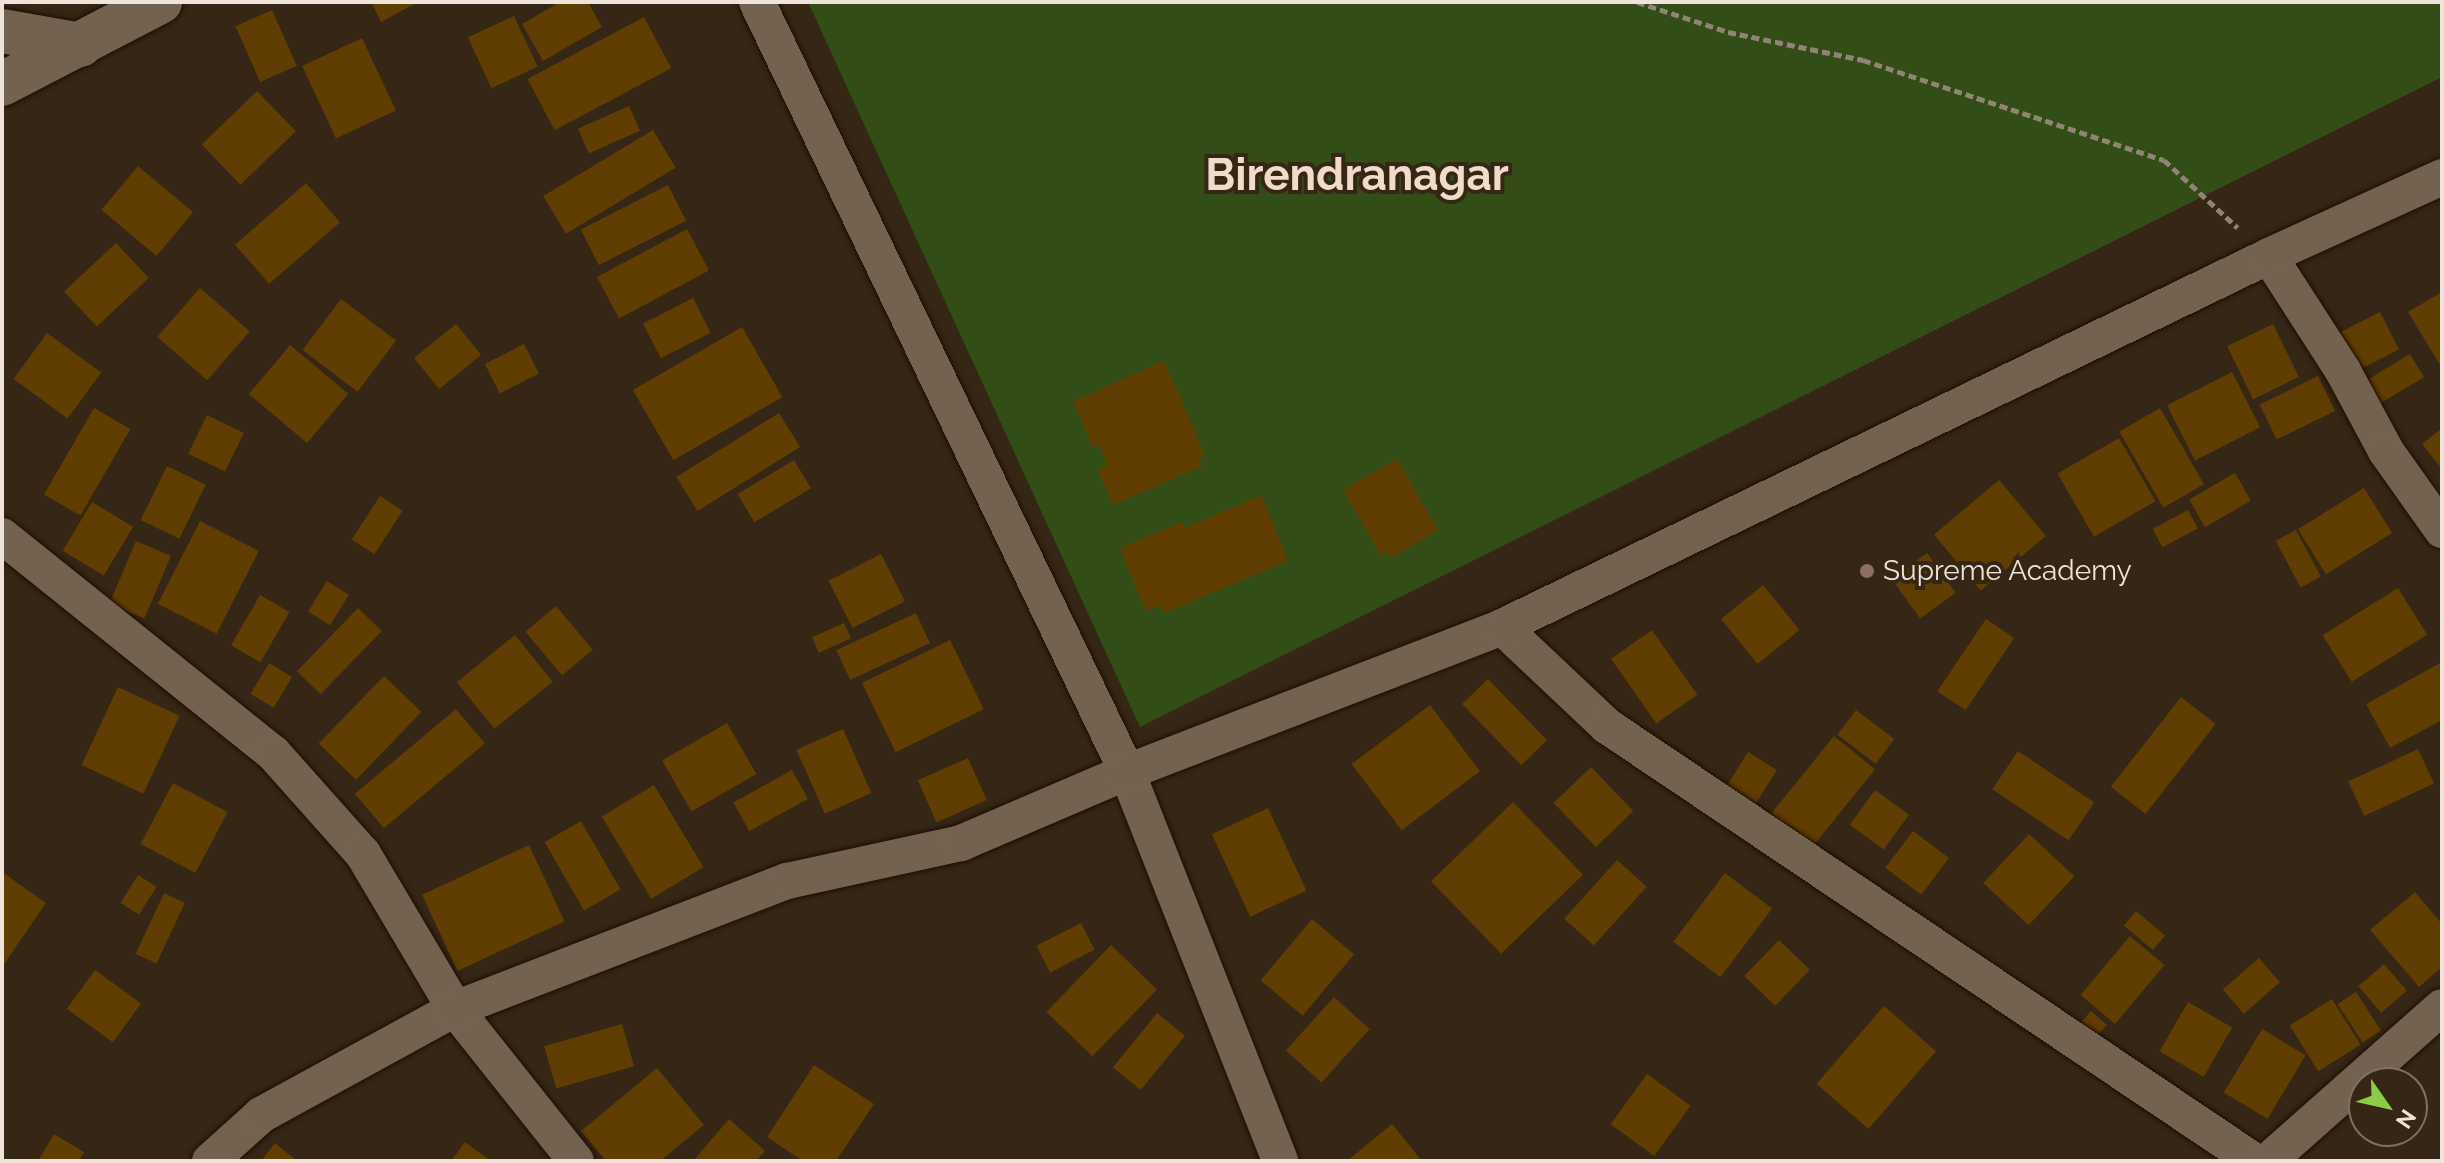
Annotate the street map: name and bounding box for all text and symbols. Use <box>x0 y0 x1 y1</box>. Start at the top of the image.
district label: Birendranagar <box>1205 149 1509 201</box>
place label: Supreme Academy <box>1883 554 2133 588</box>
marker: Supreme Academy <box>1858 562 1876 580</box>
north arrow <box>2348 1067 2428 1147</box>
text: N <box>2391 1105 2422 1134</box>

